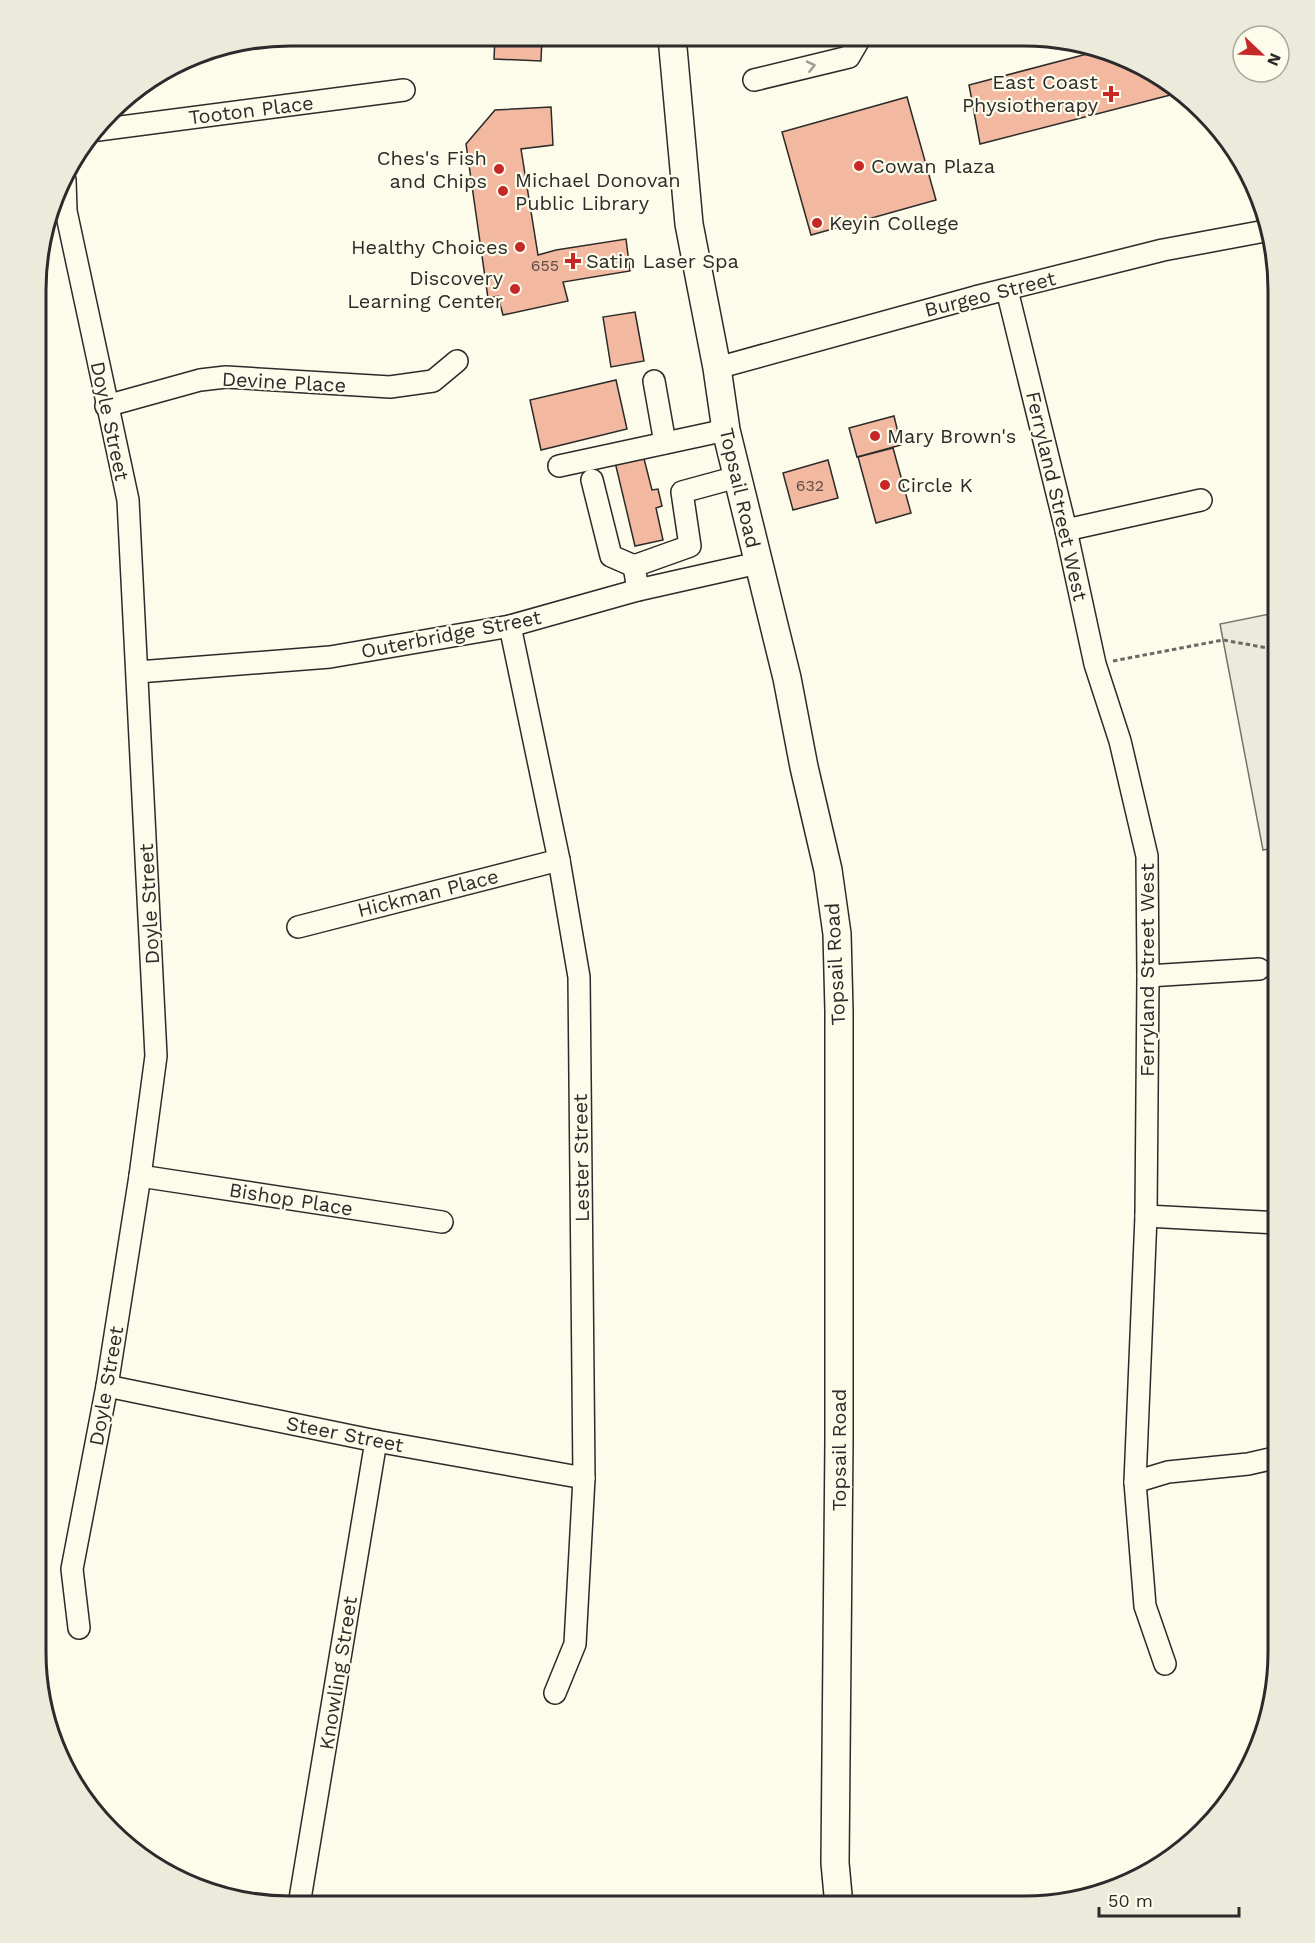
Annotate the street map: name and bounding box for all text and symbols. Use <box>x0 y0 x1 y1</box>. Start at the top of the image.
north arrow <box>1231 24 1291 84</box>
text: N <box>1263 50 1285 69</box>
one-way arrow <box>806 61 816 74</box>
place label: East Coast Physiotherapy <box>962 70 1099 117</box>
marker: East Coast Physiotherapy <box>1102 85 1120 103</box>
street label: Tooton Place <box>187 90 315 130</box>
place label: Ches's Fish and Chips <box>377 146 487 193</box>
place label: Cowan Plaza <box>871 154 995 178</box>
marker: Cowan Plaza <box>852 159 866 173</box>
marker: Ches's Fish and Chips <box>492 162 506 176</box>
place label: Michael Donovan Public Library <box>515 168 681 215</box>
marker: Michael Donovan Public Library <box>496 184 510 198</box>
place label: Keyin College <box>829 211 959 235</box>
marker: Keyin College <box>810 216 824 230</box>
place label: Healthy Choices <box>351 235 508 259</box>
marker: Healthy Choices <box>513 240 527 254</box>
place label: Satin Laser Spa <box>586 249 739 273</box>
marker: Satin Laser Spa <box>564 252 582 270</box>
house number: 655 <box>531 256 559 275</box>
place label: Discovery Learning Center <box>347 266 504 313</box>
street label: Burgeo Street <box>922 266 1059 322</box>
marker: Discovery Learning Center <box>508 282 522 296</box>
street label: Doyle Street <box>86 359 134 483</box>
street label: Devine Place <box>221 367 347 397</box>
street label: Ferryland Street West <box>1021 389 1093 604</box>
place label: Mary Brown's <box>887 424 1016 448</box>
street label: Topsail Road <box>715 426 765 550</box>
marker: Mary Brown's <box>868 429 882 443</box>
place label: Circle K <box>897 473 973 497</box>
house number: 632 <box>796 476 824 495</box>
marker: Circle K <box>878 478 892 492</box>
street label: Outerbridge Street <box>359 605 544 663</box>
street label: Doyle Street <box>134 842 164 965</box>
street label: Ferryland Street West <box>1135 862 1159 1077</box>
street label: Hickman Place <box>355 864 501 922</box>
street label: Topsail Road <box>820 902 850 1026</box>
street label: Lester Street <box>568 1093 594 1222</box>
street label: Bishop Place <box>227 1177 355 1221</box>
street label: Doyle Street <box>84 1324 128 1448</box>
street label: Topsail Road <box>827 1389 851 1511</box>
street label: Steer Street <box>284 1411 406 1457</box>
street label: Knowling Street <box>314 1594 362 1752</box>
scale bar <box>1099 1880 1238 1918</box>
text: 50 m <box>1108 1890 1153 1911</box>

